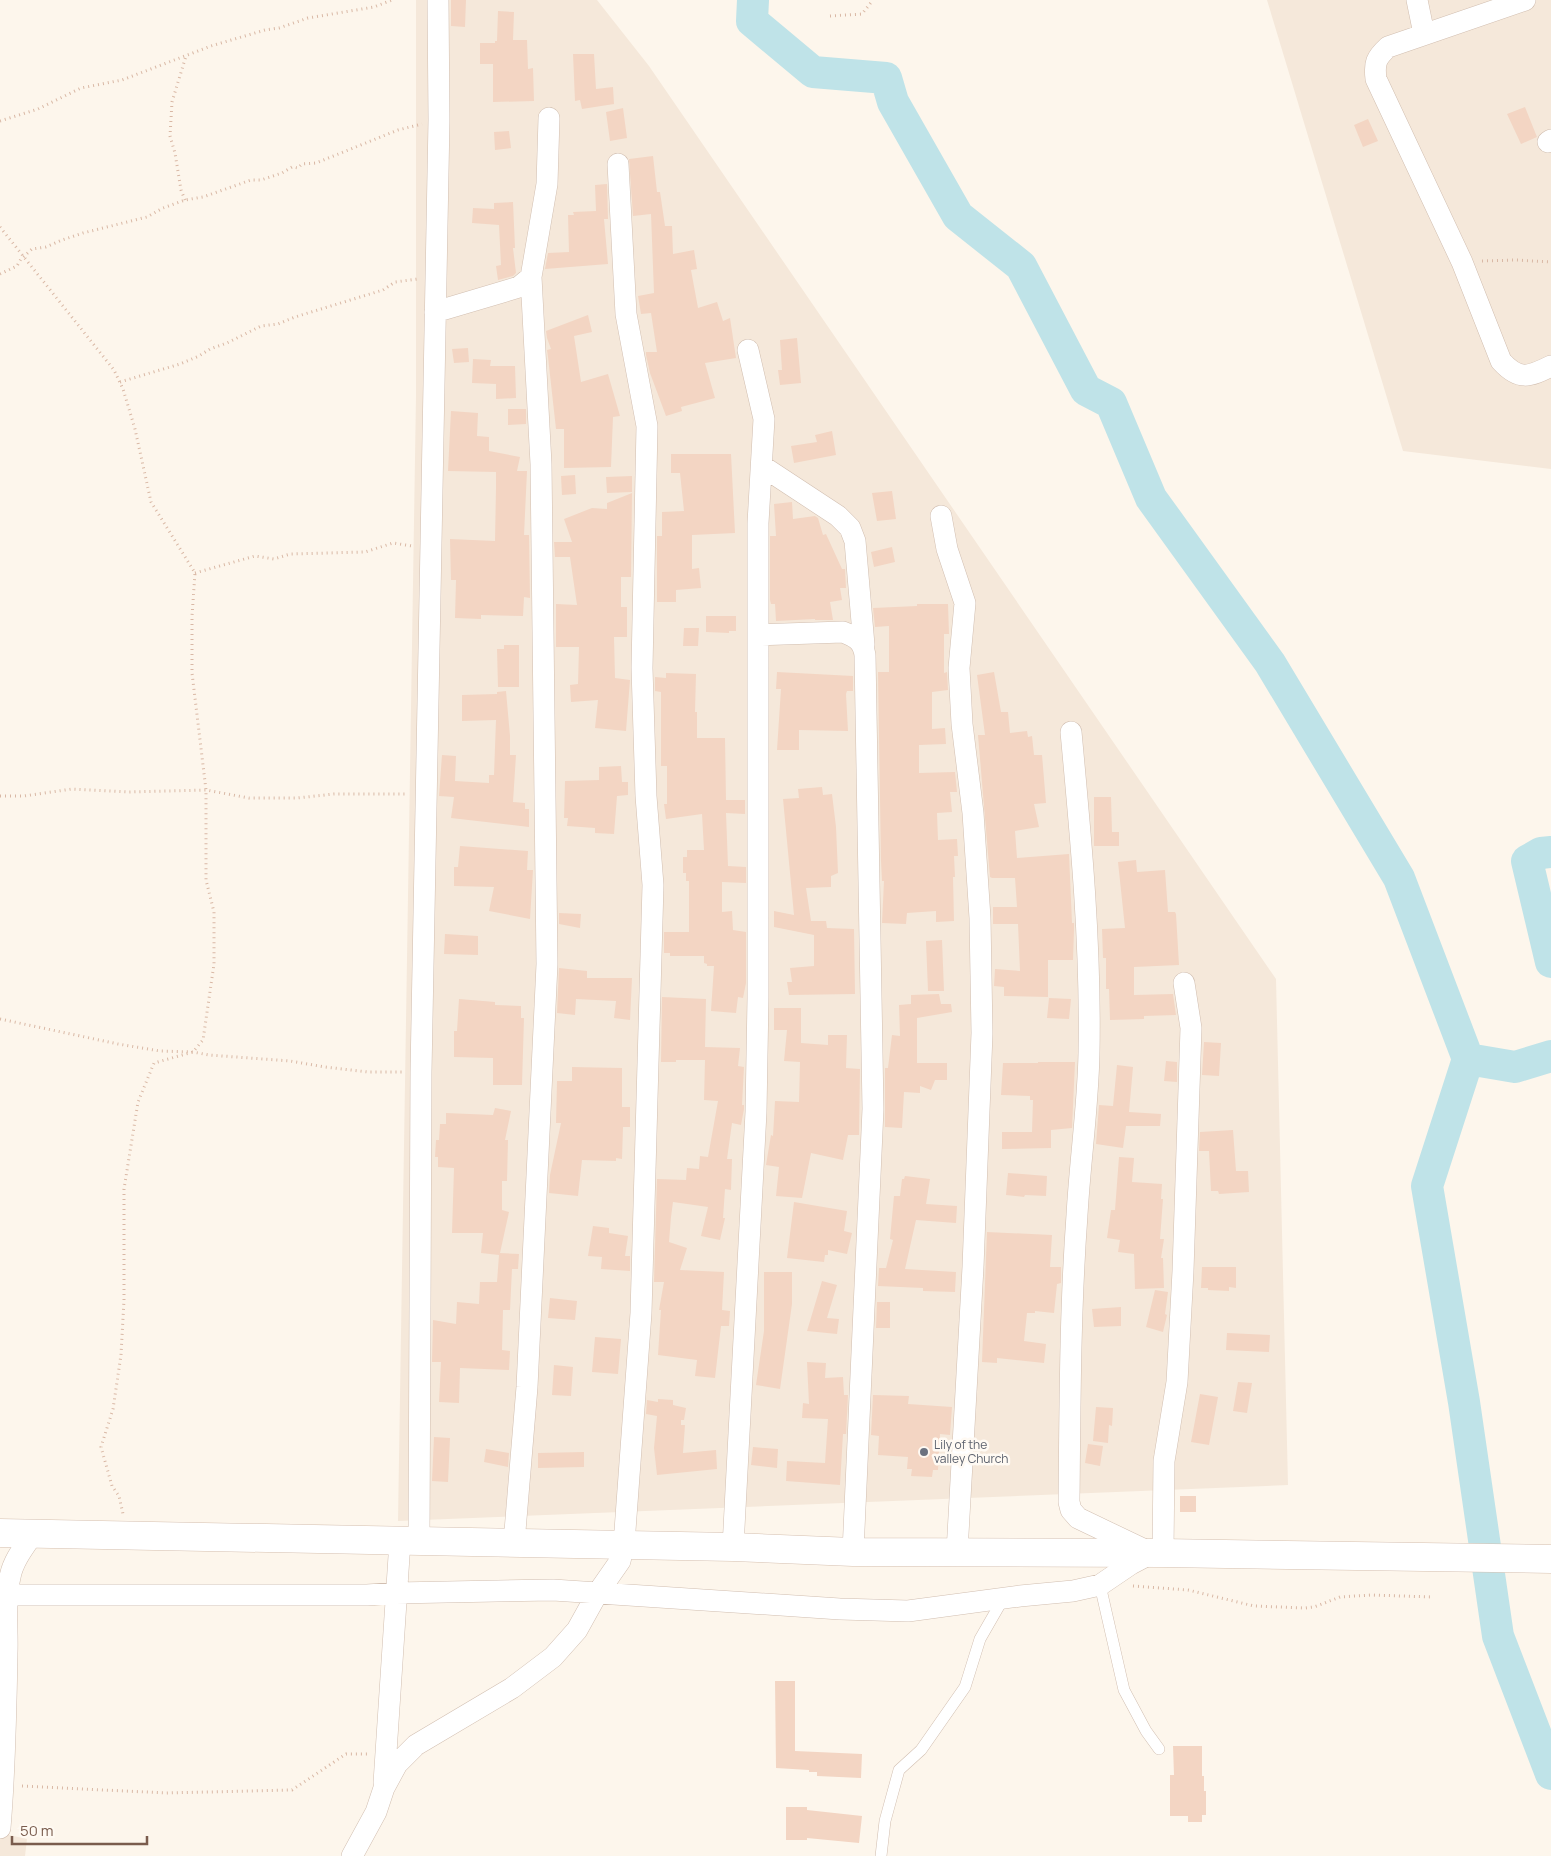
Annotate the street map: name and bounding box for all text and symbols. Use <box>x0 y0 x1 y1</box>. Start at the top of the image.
place label: Lily of the valley Church <box>934 1436 1008 1467</box>
marker: Lily of the valley Church <box>918 1446 930 1458</box>
scale bar <box>12 1814 148 1846</box>
text: 50 m <box>20 1820 54 1841</box>

